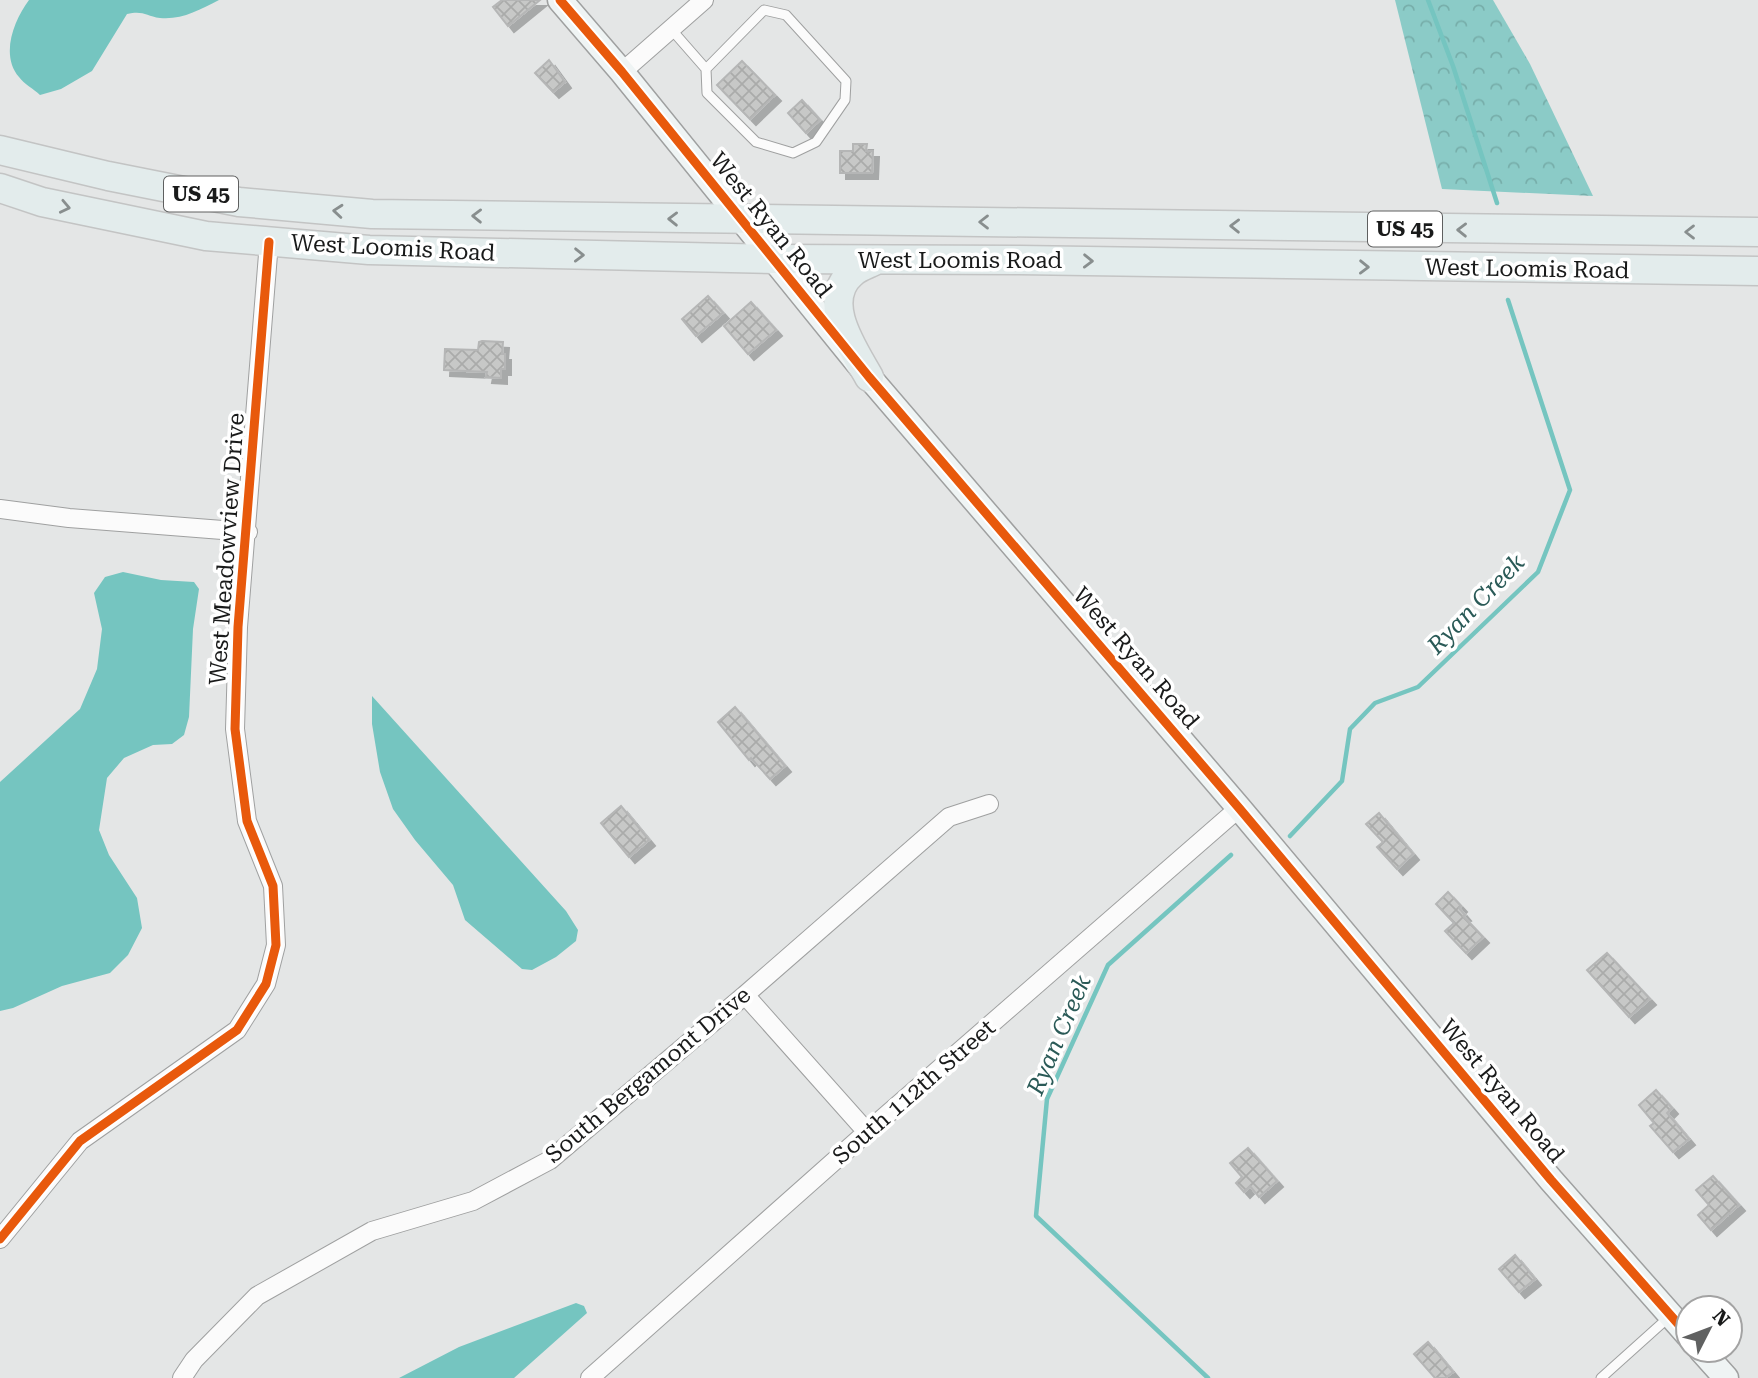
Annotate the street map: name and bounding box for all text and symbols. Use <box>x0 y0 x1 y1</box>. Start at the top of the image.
street label: West Ryan Road <box>704 147 838 303</box>
road number: US 45 <box>164 176 238 212</box>
one-way arrow <box>59 198 71 213</box>
one-way arrow <box>332 204 343 219</box>
one-way arrow <box>471 208 482 224</box>
one-way arrow <box>668 212 679 227</box>
road number: US 45 <box>1368 212 1442 246</box>
one-way arrow <box>978 215 989 230</box>
one-way arrow <box>1229 219 1240 234</box>
one-way arrow <box>1457 222 1467 238</box>
one-way arrow <box>1684 224 1695 240</box>
street label: West Loomis Road <box>290 229 496 267</box>
one-way arrow <box>574 247 585 263</box>
street label: West Loomis Road <box>858 247 1063 274</box>
one-way arrow <box>1083 253 1093 269</box>
street label: West Loomis Road <box>1424 254 1630 284</box>
one-way arrow <box>1359 259 1370 274</box>
street label: West Meadowview Drive <box>204 412 250 686</box>
water label: Ryan Creek <box>1421 548 1530 660</box>
street label: West Ryan Road <box>1067 582 1205 734</box>
water label: Ryan Creek <box>1021 971 1097 1100</box>
street label: South Bergamont Drive <box>540 981 756 1169</box>
street label: South 112th Street <box>827 1014 1001 1170</box>
street label: West Ryan Road <box>1434 1014 1570 1168</box>
north arrow <box>1674 1294 1744 1364</box>
text: N <box>1708 1305 1735 1331</box>

